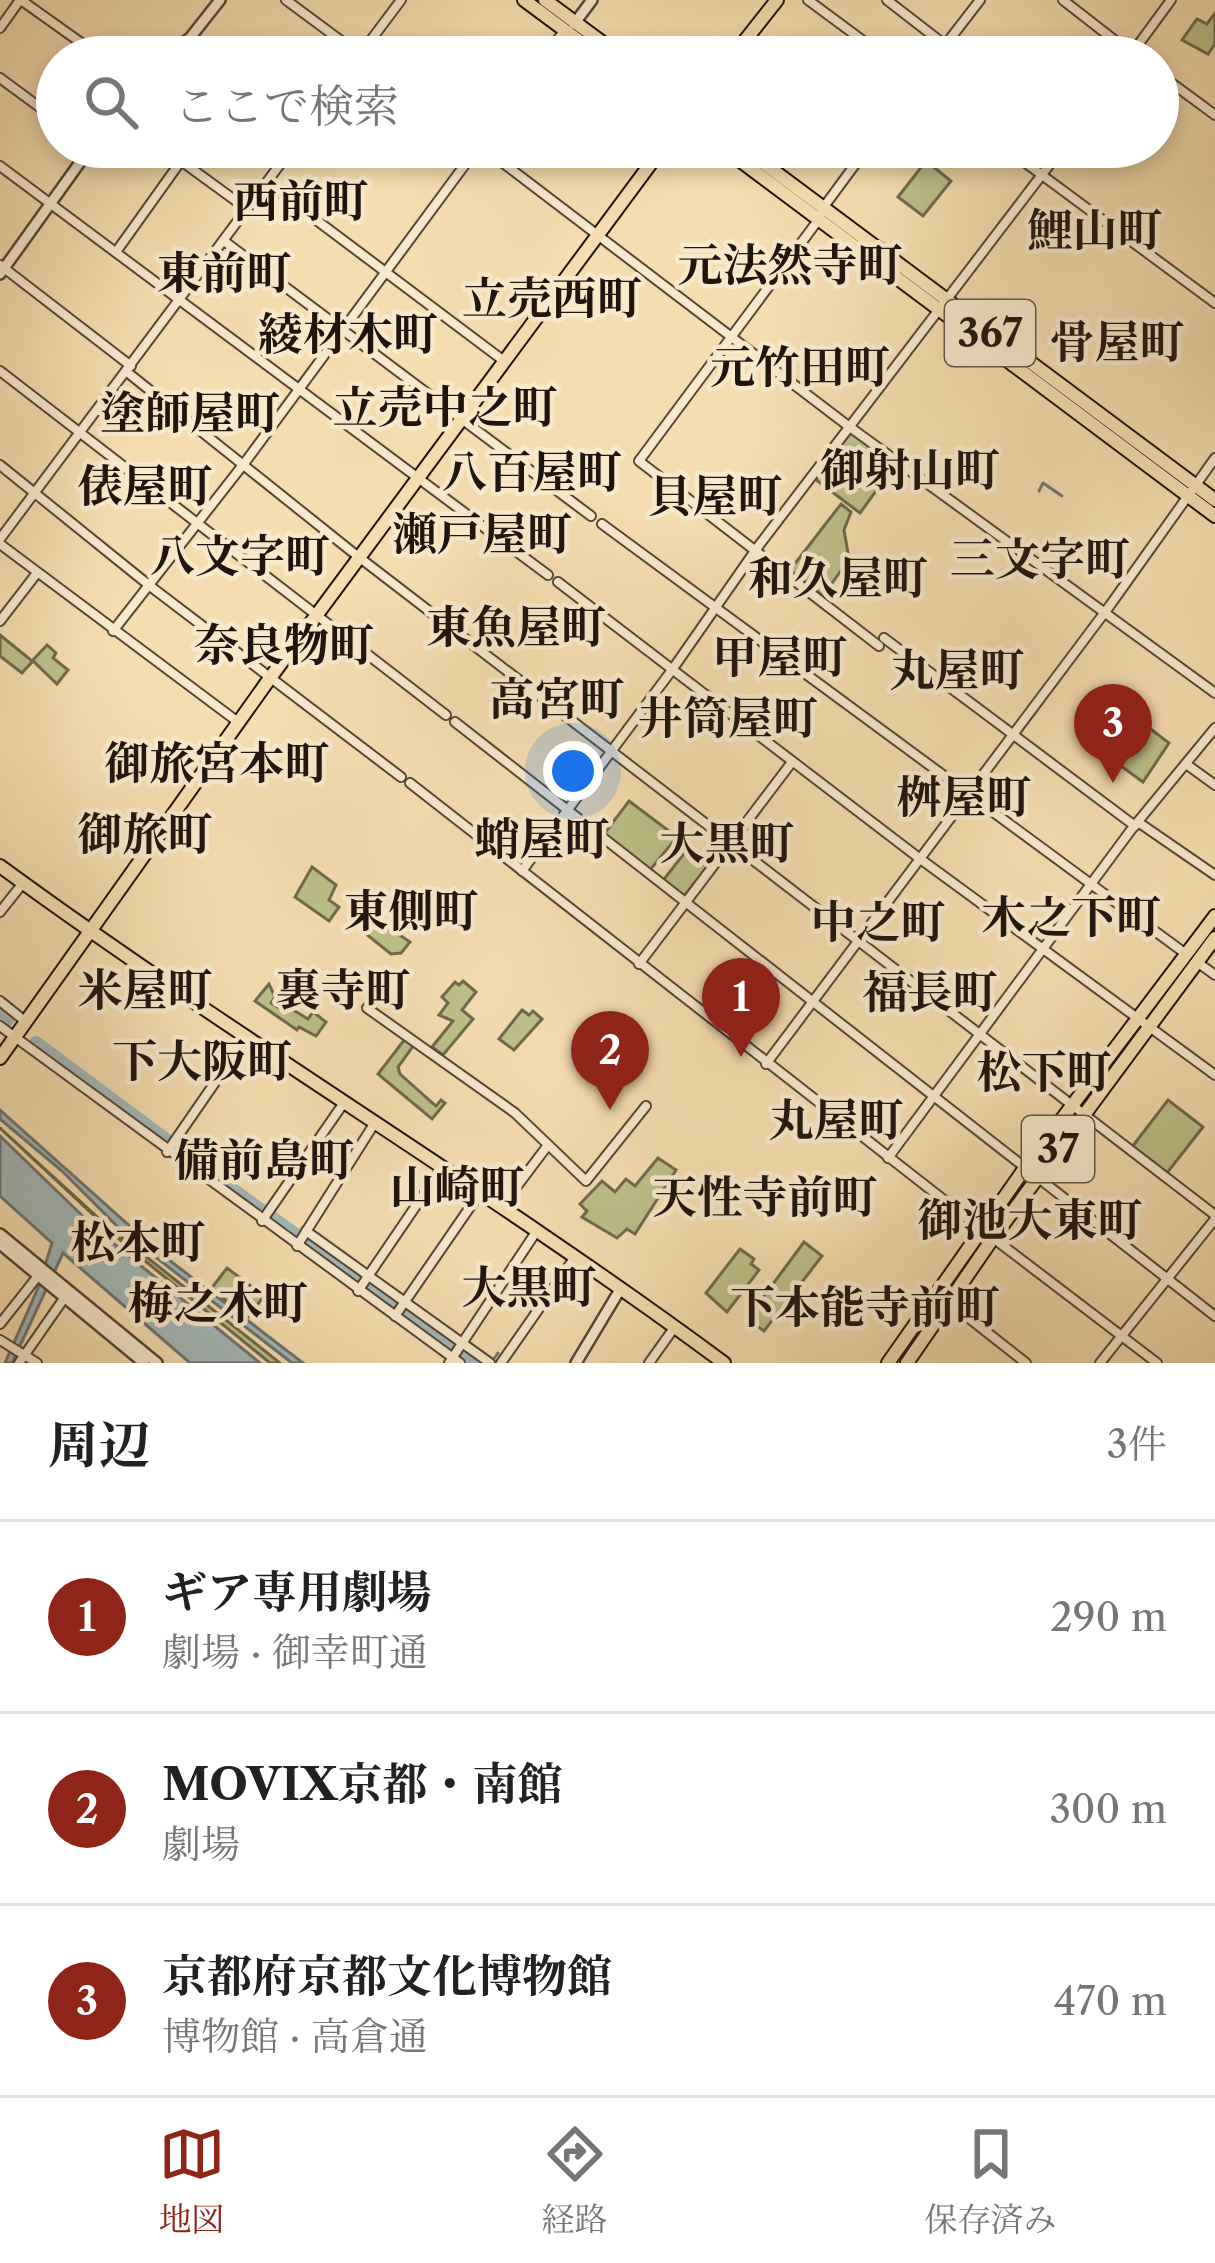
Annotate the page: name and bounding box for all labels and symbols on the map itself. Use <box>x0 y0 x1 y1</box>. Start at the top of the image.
district label: 西前町 <box>233 173 369 229</box>
district label: 鯉山町 <box>1027 202 1163 258</box>
district label: 元法然寺町 <box>677 237 903 293</box>
district label: 東前町 <box>156 245 292 301</box>
district label: 立売西町 <box>462 270 642 326</box>
road number: 367 <box>945 300 1035 366</box>
district label: 綾材木町 <box>258 306 438 362</box>
district label: 骨屋町 <box>1049 314 1185 370</box>
district label: 元竹田町 <box>710 339 890 395</box>
district label: 立売中之町 <box>332 379 558 435</box>
district label: 塗師屋町 <box>100 385 280 441</box>
district label: 御射山町 <box>820 442 1000 498</box>
district label: 八百屋町 <box>442 444 622 500</box>
district label: 俵屋町 <box>77 458 213 514</box>
district label: 貝屋町 <box>647 468 783 524</box>
district label: 瀬戸屋町 <box>392 506 572 562</box>
district label: 八文字町 <box>150 528 330 584</box>
district label: 三文字町 <box>950 531 1130 587</box>
district label: 和久屋町 <box>748 550 928 606</box>
district label: 東魚屋町 <box>426 599 606 655</box>
district label: 奈良物町 <box>194 617 374 673</box>
district label: 甲屋町 <box>712 629 848 685</box>
district label: 丸屋町 <box>889 642 1025 698</box>
district label: 高宮町 <box>489 671 625 727</box>
pin: 3 <box>1074 684 1152 783</box>
district label: 井筒屋町 <box>638 690 818 746</box>
district label: 御旅宮本町 <box>104 735 330 791</box>
your location <box>543 741 603 801</box>
district label: 桝屋町 <box>896 769 1032 825</box>
district label: 御旅町 <box>77 806 213 862</box>
district label: 蛸屋町 <box>474 811 610 867</box>
district label: 大黒町 <box>659 815 795 871</box>
district label: 東側町 <box>343 883 479 939</box>
district label: 木之下町 <box>981 889 1161 945</box>
district label: 中之町 <box>810 894 946 950</box>
pin: 1 <box>702 958 780 1057</box>
district label: 米屋町 <box>77 962 213 1018</box>
district label: 裏寺町 <box>275 962 411 1018</box>
district label: 福長町 <box>862 964 998 1020</box>
pin: 2 <box>571 1011 649 1110</box>
district label: 下大阪町 <box>112 1033 292 1089</box>
district label: 松下町 <box>976 1044 1112 1100</box>
district label: 丸屋町 <box>768 1092 904 1148</box>
road number: 37 <box>1022 1116 1094 1182</box>
district label: 備前島町 <box>174 1132 354 1188</box>
district label: 山崎町 <box>389 1159 525 1215</box>
district label: 天性寺前町 <box>652 1169 878 1225</box>
district label: 御池大東町 <box>917 1192 1143 1248</box>
district label: 松本町 <box>70 1214 206 1270</box>
district label: 大黒町 <box>461 1259 597 1315</box>
district label: 梅之木町 <box>128 1275 308 1331</box>
district label: 下本能寺前町 <box>730 1279 1000 1335</box>

